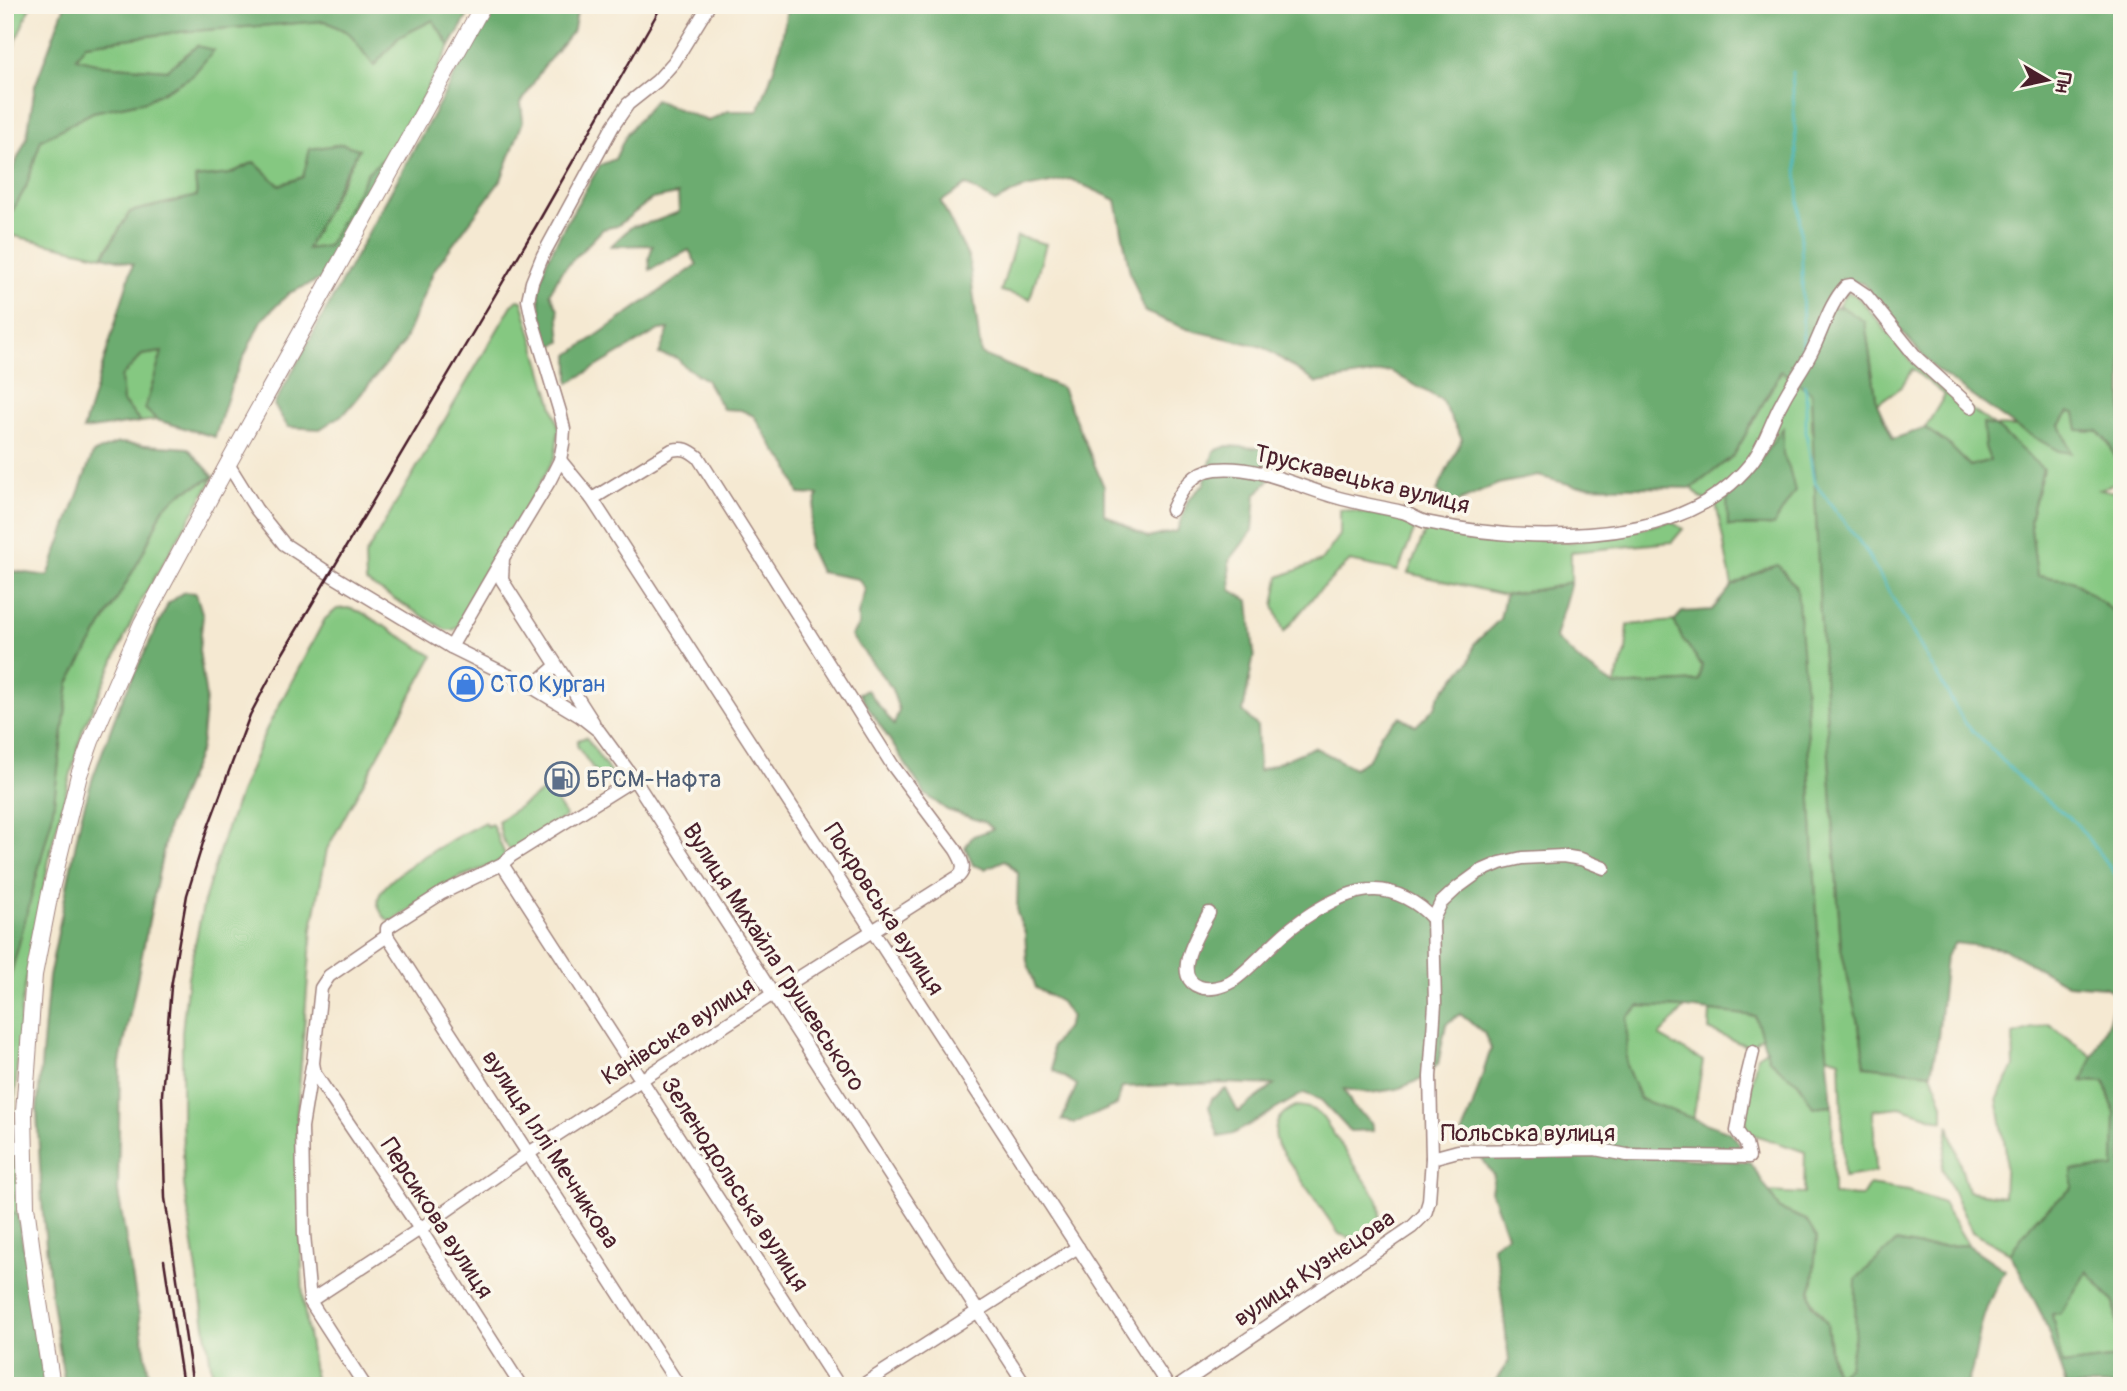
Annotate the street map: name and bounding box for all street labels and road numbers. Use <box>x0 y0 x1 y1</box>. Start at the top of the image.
street label: Трускавецька вулиця <box>1251 439 1473 520</box>
street label: Вулиця Михайла Грушевського <box>676 818 871 1097</box>
street label: Покровська вулиця <box>817 818 950 1001</box>
street label: Канівська вулиця <box>596 971 760 1092</box>
street label: вулиця Іллі Мечникова <box>476 1045 626 1254</box>
street label: Зеленодольська вулиця <box>654 1071 815 1297</box>
street label: Польська вулиця <box>1441 1119 1615 1148</box>
street label: Персикова вулиця <box>374 1133 499 1304</box>
street label: вулиця Кузнєцова <box>1228 1204 1400 1333</box>

